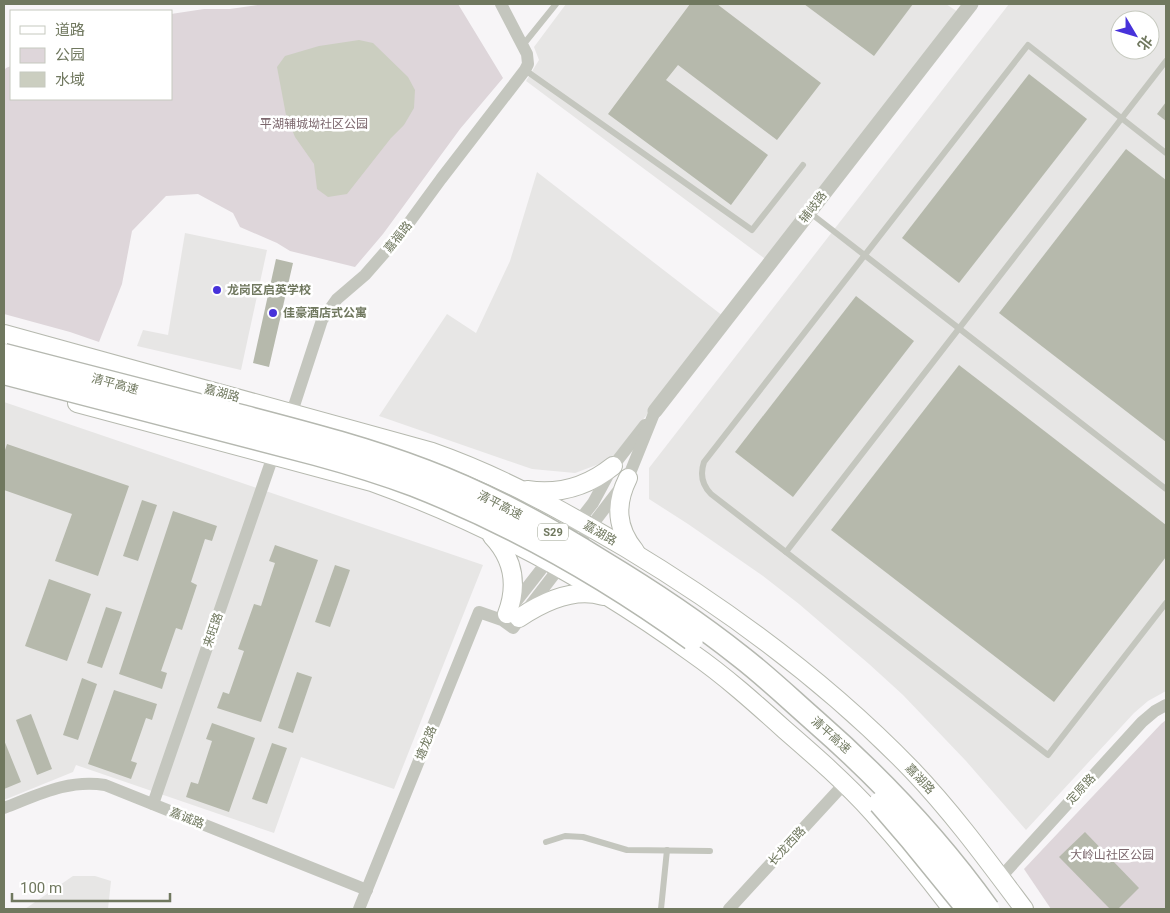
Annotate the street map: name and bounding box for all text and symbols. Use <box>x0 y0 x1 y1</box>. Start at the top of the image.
legend <box>10 10 172 100</box>
north arrow <box>1110 10 1160 60</box>
text: 道路 <box>55 21 85 39</box>
text: 北 <box>1135 33 1156 53</box>
text: 公园 <box>55 46 85 64</box>
text: 水域 <box>55 71 85 89</box>
park label: 平湖辅城坳社区公园 <box>260 117 368 131</box>
street label: 辅岐路 <box>796 189 830 225</box>
street label: 嘉福路 <box>381 219 415 255</box>
place label: 龙岗区启英学校 <box>227 283 311 297</box>
marker: 龙岗区启英学校 <box>211 284 223 296</box>
place label: 佳豪酒店式公寓 <box>283 306 367 320</box>
marker: 佳豪酒店式公寓 <box>267 307 279 319</box>
street label: 清平高速 <box>90 371 140 397</box>
street label: 嘉湖路 <box>203 382 241 404</box>
street label: 清平高速 <box>475 488 525 522</box>
street label: 嘉湖路 <box>581 518 619 548</box>
road number: S29 <box>538 524 568 540</box>
street label: 来旺路 <box>201 611 225 649</box>
street label: 清平高速 <box>808 714 854 756</box>
street label: 塘龙路 <box>413 724 439 762</box>
street label: 嘉湖路 <box>903 761 937 797</box>
street label: 定原路 <box>1064 771 1098 807</box>
street label: 嘉诚路 <box>168 805 206 831</box>
street label: 长龙西路 <box>766 824 808 868</box>
park label: 大岭山社区公园 <box>1070 848 1154 862</box>
scale bar <box>12 870 170 902</box>
text: 100 m <box>20 879 62 897</box>

